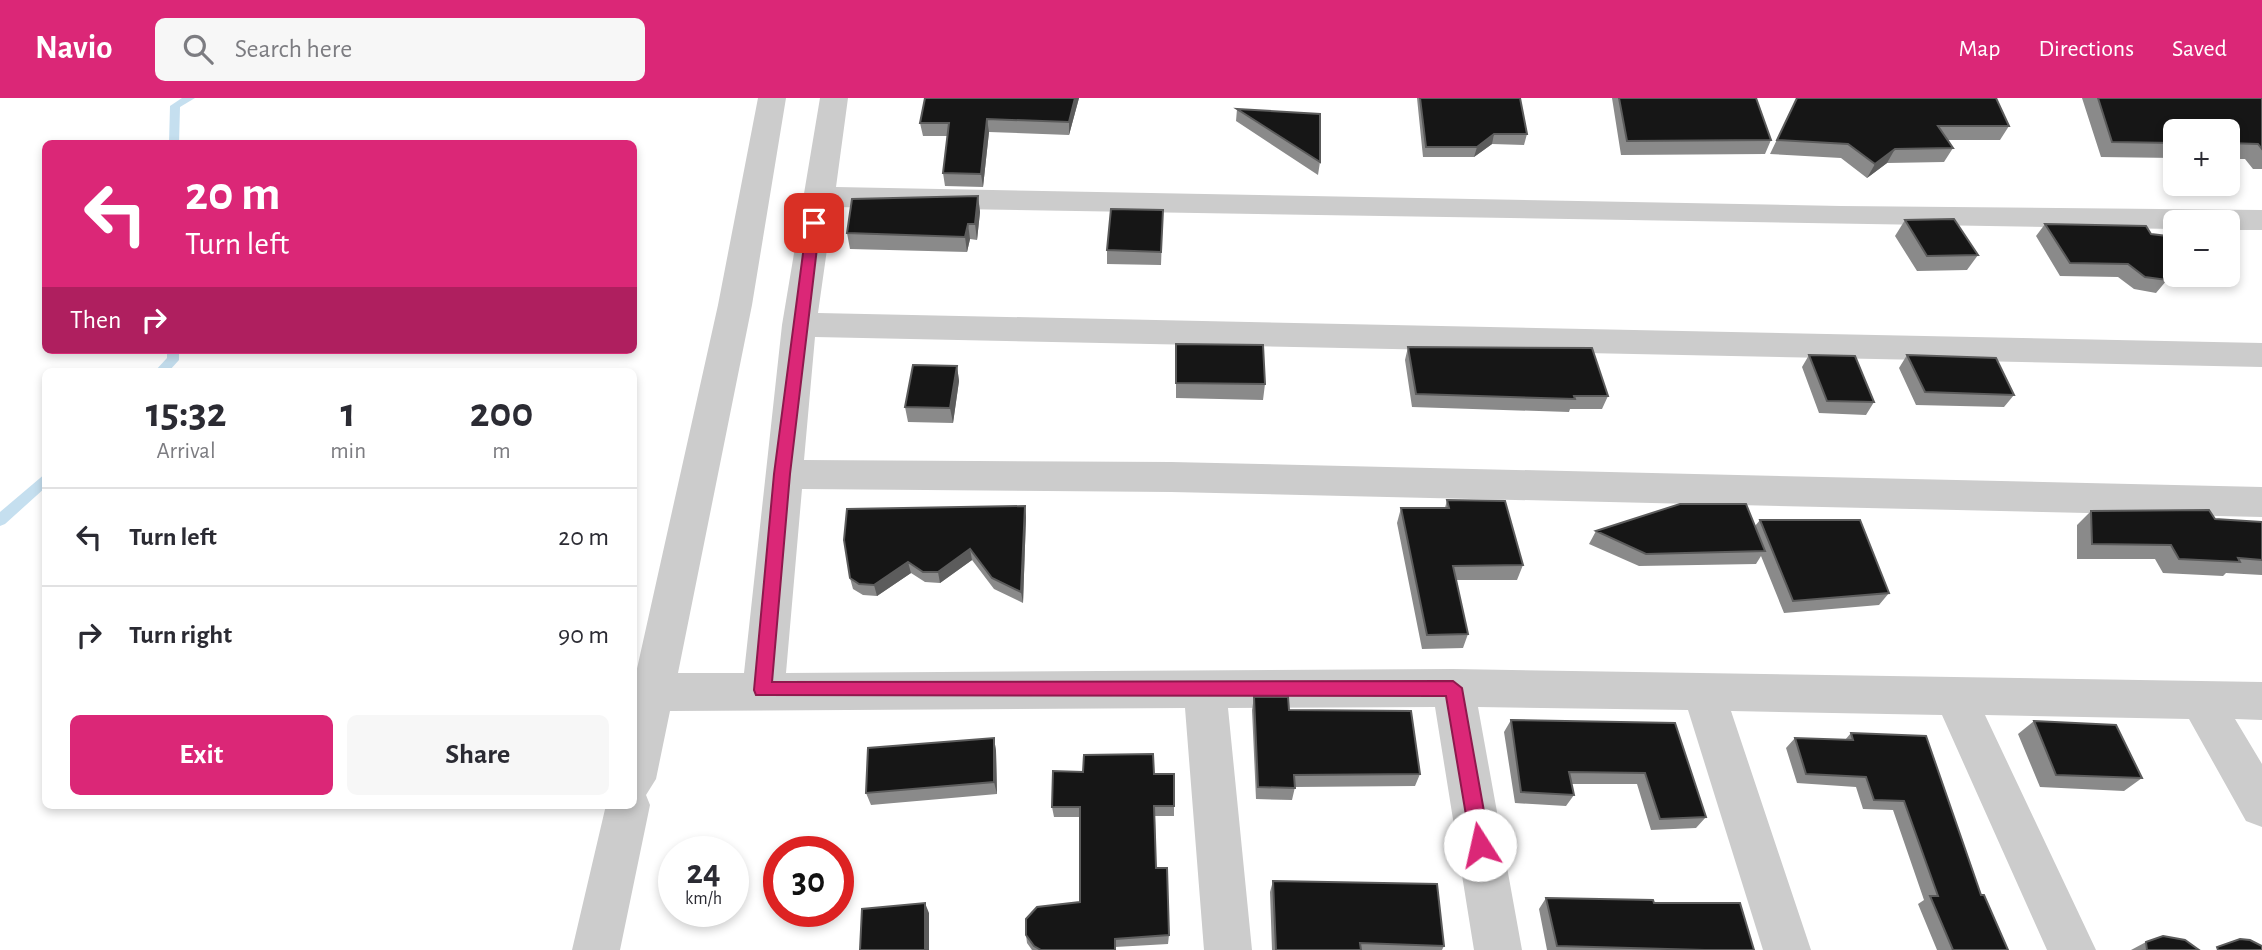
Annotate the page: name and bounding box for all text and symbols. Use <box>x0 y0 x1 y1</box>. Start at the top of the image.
search box <box>155 18 645 81</box>
icon: search <box>179 30 217 68</box>
text: Navio <box>35 32 113 65</box>
text: Search here <box>235 36 352 62</box>
text: Map <box>1958 37 2000 61</box>
text: Directions <box>2038 37 2134 61</box>
text: Saved <box>2172 37 2227 61</box>
map controls <box>2163 119 2240 287</box>
button: + <box>2163 119 2240 196</box>
icon: left <box>70 168 161 259</box>
text: 20 m <box>185 170 281 219</box>
pin <box>784 193 844 253</box>
icon: arrive <box>795 204 833 242</box>
button: − <box>2163 210 2240 287</box>
text: Turn left <box>185 228 289 260</box>
icon: right <box>135 301 173 339</box>
text: Then <box>70 307 121 333</box>
text: 15:32 <box>146 392 226 434</box>
text: 1 <box>341 392 356 434</box>
text: 200 <box>470 392 533 434</box>
text: Arrival <box>157 440 216 463</box>
text: min <box>330 440 366 463</box>
text: m <box>492 440 511 463</box>
icon: left <box>70 518 108 556</box>
text: Turn left <box>129 524 217 550</box>
text: 20 m <box>558 524 609 550</box>
icon: right <box>70 616 108 654</box>
text: Turn right <box>129 622 232 648</box>
text: 90 m <box>558 622 609 648</box>
button: Exit <box>70 715 333 795</box>
button: Share <box>347 715 609 795</box>
position arrow <box>1443 808 1517 882</box>
speed limit sign: 30 <box>763 836 854 927</box>
text: 24 <box>686 855 721 890</box>
text: km/h <box>685 890 722 908</box>

